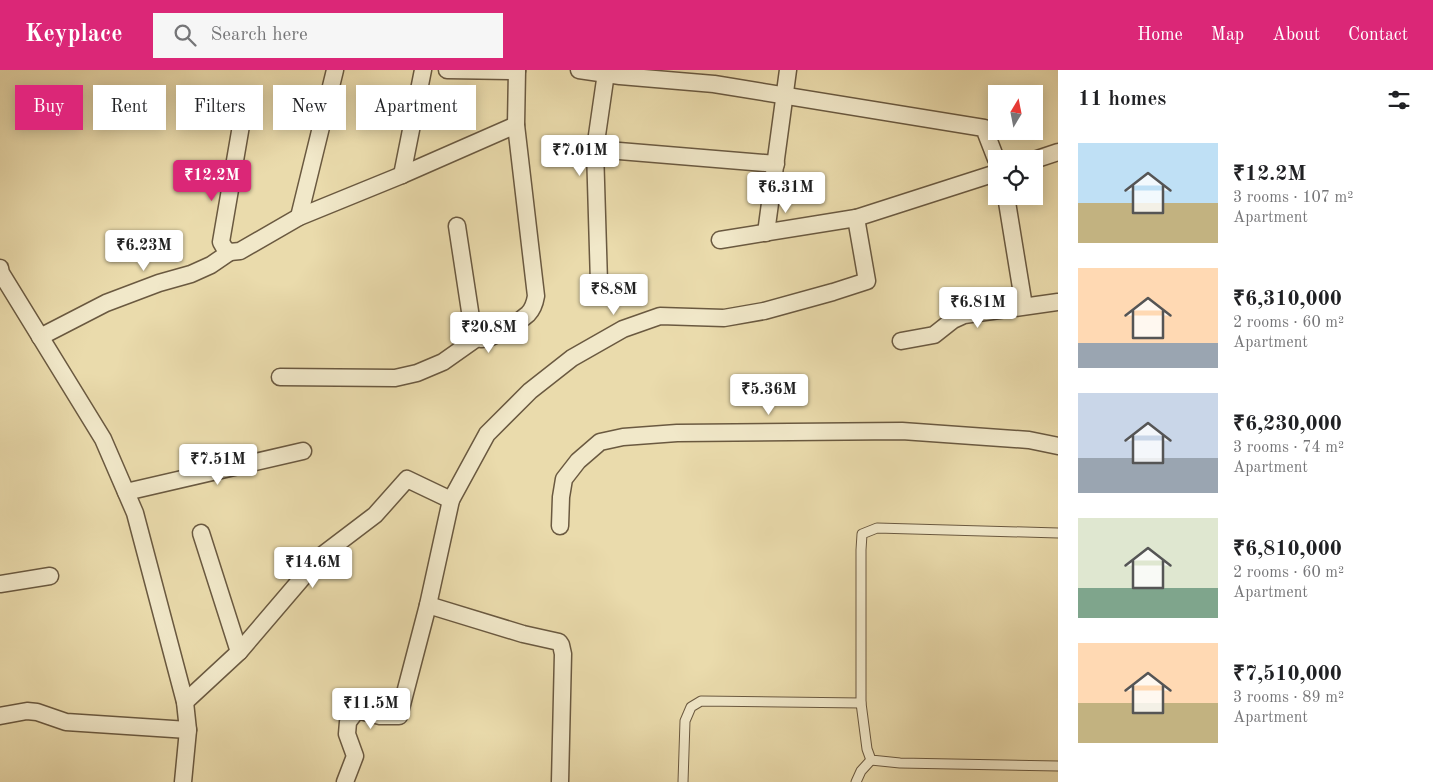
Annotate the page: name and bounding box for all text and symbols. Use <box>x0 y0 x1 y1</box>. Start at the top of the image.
search box <box>153 13 503 58</box>
icon: search <box>171 21 199 49</box>
text: Keyplace <box>25 23 123 47</box>
text: Search here <box>211 26 308 45</box>
text: Home <box>1137 26 1183 44</box>
text: Map <box>1211 26 1244 44</box>
text: About <box>1272 26 1320 44</box>
text: Contact <box>1348 26 1408 44</box>
chip: Buy <box>15 85 83 130</box>
chip: Rent <box>93 85 166 130</box>
chip: Filters <box>176 85 263 130</box>
chip: New <box>273 85 346 130</box>
chip: Apartment <box>356 85 476 130</box>
north arrow <box>988 85 1042 140</box>
map controls <box>988 85 1043 205</box>
icon: filters <box>1385 86 1413 114</box>
text: 11 homes <box>1078 89 1166 110</box>
pin: ₹7.01M <box>539 134 621 177</box>
text: ₹7.01M <box>552 143 608 159</box>
button: locate <box>988 150 1043 205</box>
pin: ₹12.2M <box>171 160 253 202</box>
icon: home <box>1118 163 1178 223</box>
text: ₹12.2M <box>1233 164 1306 185</box>
text: ₹12.2M <box>184 168 240 184</box>
pin: ₹6.31M <box>745 172 827 214</box>
text: ₹6.31M <box>758 180 814 196</box>
text: 3 rooms · 107 m² <box>1233 190 1353 206</box>
text: Apartment <box>1233 210 1308 226</box>
pin: ₹6.23M <box>103 230 185 272</box>
text: ₹6.23M <box>116 238 172 254</box>
pin: ₹8.8M <box>579 274 649 316</box>
text: ₹8.8M <box>591 282 637 298</box>
pin: ₹6.81M <box>937 286 1019 329</box>
icon: home <box>1118 288 1178 348</box>
text: ₹6,310,000 <box>1233 289 1342 310</box>
text: ₹6.81M <box>950 295 1006 311</box>
pin: ₹20.8M <box>448 312 530 354</box>
text: 2 rooms · 60 m² <box>1233 315 1344 331</box>
text: ₹20.8M <box>461 320 517 336</box>
text: Apartment <box>1233 335 1308 351</box>
pin: ₹5.36M <box>728 374 810 416</box>
text: ₹5.36M <box>741 382 797 398</box>
icon: home <box>1118 413 1178 473</box>
text: ₹6,230,000 <box>1233 414 1342 435</box>
text: 3 rooms · 74 m² <box>1233 440 1344 456</box>
pin: ₹7.51M <box>177 444 259 486</box>
text: ₹7.51M <box>190 452 246 468</box>
text: Apartment <box>1233 460 1308 476</box>
icon: home <box>1118 538 1178 598</box>
text: ₹6,810,000 <box>1233 539 1342 560</box>
pin: ₹14.6M <box>272 546 354 589</box>
text: ₹14.6M <box>285 555 341 571</box>
text: 2 rooms · 60 m² <box>1233 565 1344 581</box>
text: Apartment <box>1233 585 1308 601</box>
icon: home <box>1118 663 1178 723</box>
text: ₹7,510,000 <box>1233 664 1342 685</box>
pin: ₹11.5M <box>330 688 412 730</box>
text: 3 rooms · 89 m² <box>1233 690 1344 706</box>
text: ₹11.5M <box>343 696 399 712</box>
text: Apartment <box>1233 710 1308 726</box>

